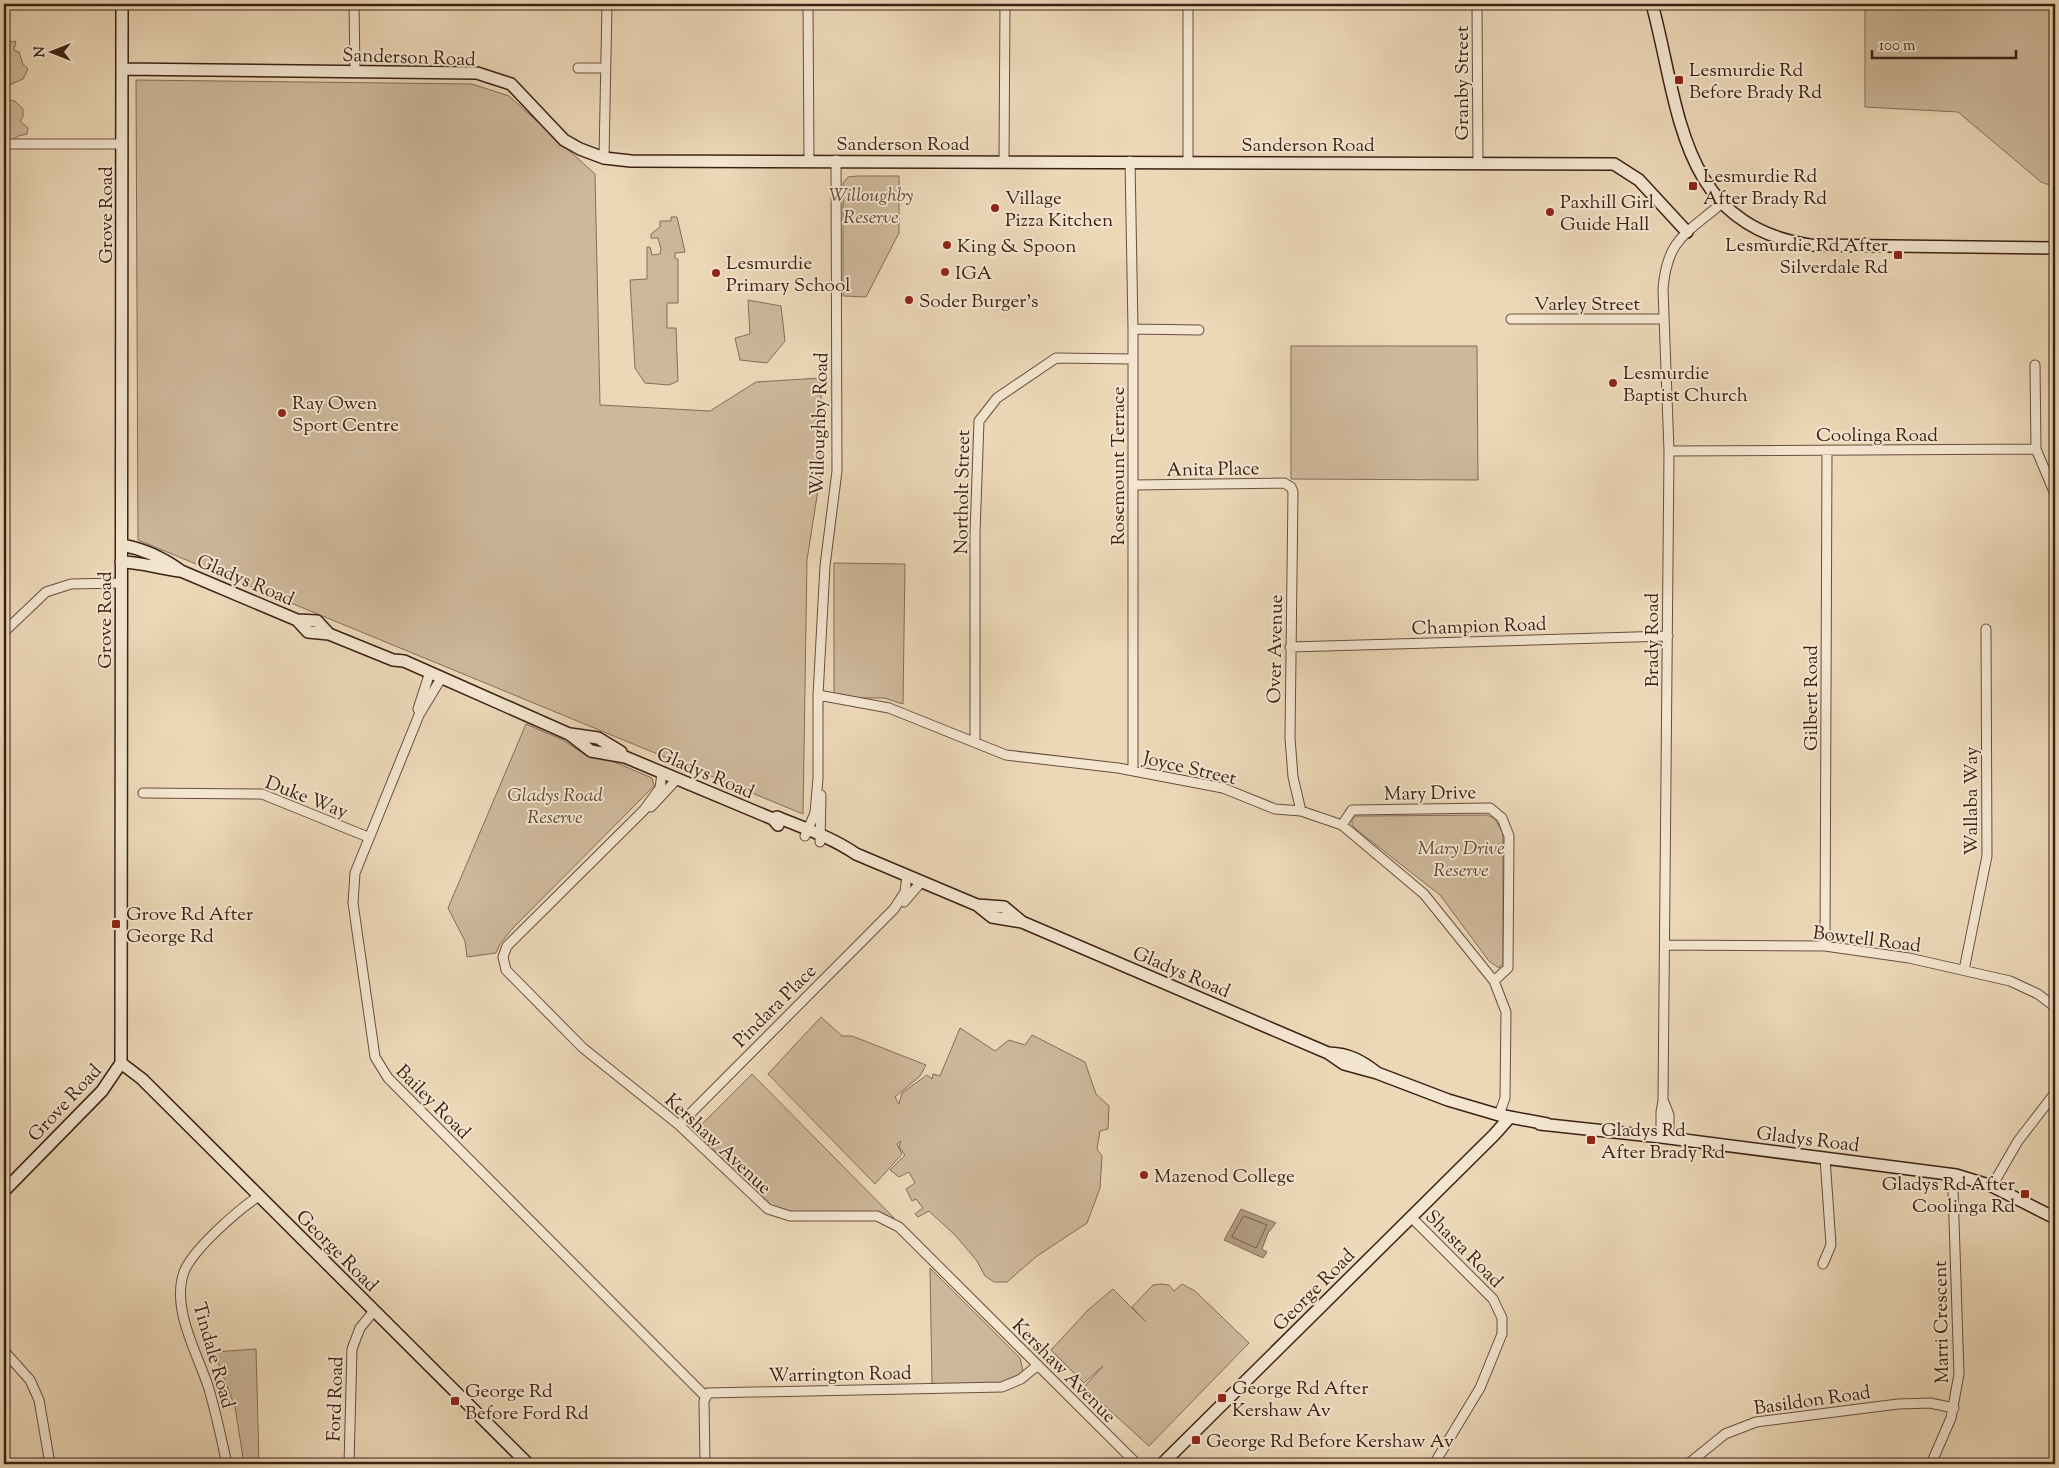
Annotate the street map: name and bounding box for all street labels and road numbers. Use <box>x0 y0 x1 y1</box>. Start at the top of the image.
street label: Granby Street <box>1450 25 1477 140</box>
street label: Sanderson Road <box>342 43 476 74</box>
street label: Sanderson Road <box>836 132 970 159</box>
street label: Sanderson Road <box>1241 133 1375 160</box>
street label: Grove Road <box>94 166 121 264</box>
street label: Varley Street <box>1534 292 1640 319</box>
street label: Willoughby Road <box>805 352 837 496</box>
street label: Rosemount Terrace <box>1106 386 1133 545</box>
street label: Coolinga Road <box>1816 423 1938 450</box>
street label: Northolt Street <box>949 429 978 555</box>
street label: Anita Place <box>1166 456 1260 485</box>
street label: Gladys Road <box>192 549 298 614</box>
street label: Grove Road <box>93 571 120 669</box>
street label: Brady Road <box>1640 593 1667 687</box>
street label: Over Avenue <box>1262 594 1291 704</box>
street label: Champion Road <box>1411 612 1547 643</box>
street label: Gilbert Road <box>1799 645 1826 751</box>
street label: Gladys Road <box>652 742 758 807</box>
street label: Joyce Street <box>1139 745 1239 793</box>
street label: Wallaba Way <box>1959 746 1986 856</box>
street label: Duke Way <box>261 770 352 827</box>
street label: Mary Drive <box>1384 780 1477 809</box>
street label: Bowtell Road <box>1811 920 1923 961</box>
street label: Gladys Road <box>1128 941 1234 1006</box>
street label: Pindara Place <box>728 959 824 1054</box>
street label: Grove Road <box>23 1059 109 1149</box>
street label: Bailey Road <box>389 1059 476 1146</box>
street label: Kershaw Avenue <box>658 1088 777 1202</box>
street label: Gladys Road <box>1755 1121 1861 1160</box>
street label: George Road <box>289 1204 384 1299</box>
street label: Shasta Road <box>1418 1205 1509 1295</box>
street label: George Road <box>1267 1243 1362 1338</box>
street label: Marri Crescent <box>1928 1260 1957 1384</box>
street label: Tindale Road <box>185 1300 241 1412</box>
street label: Kershaw Avenue <box>1005 1314 1122 1430</box>
street label: Ford Road <box>322 1356 351 1442</box>
street label: Warrington Road <box>768 1361 912 1390</box>
street label: Basildon Road <box>1752 1380 1873 1423</box>

